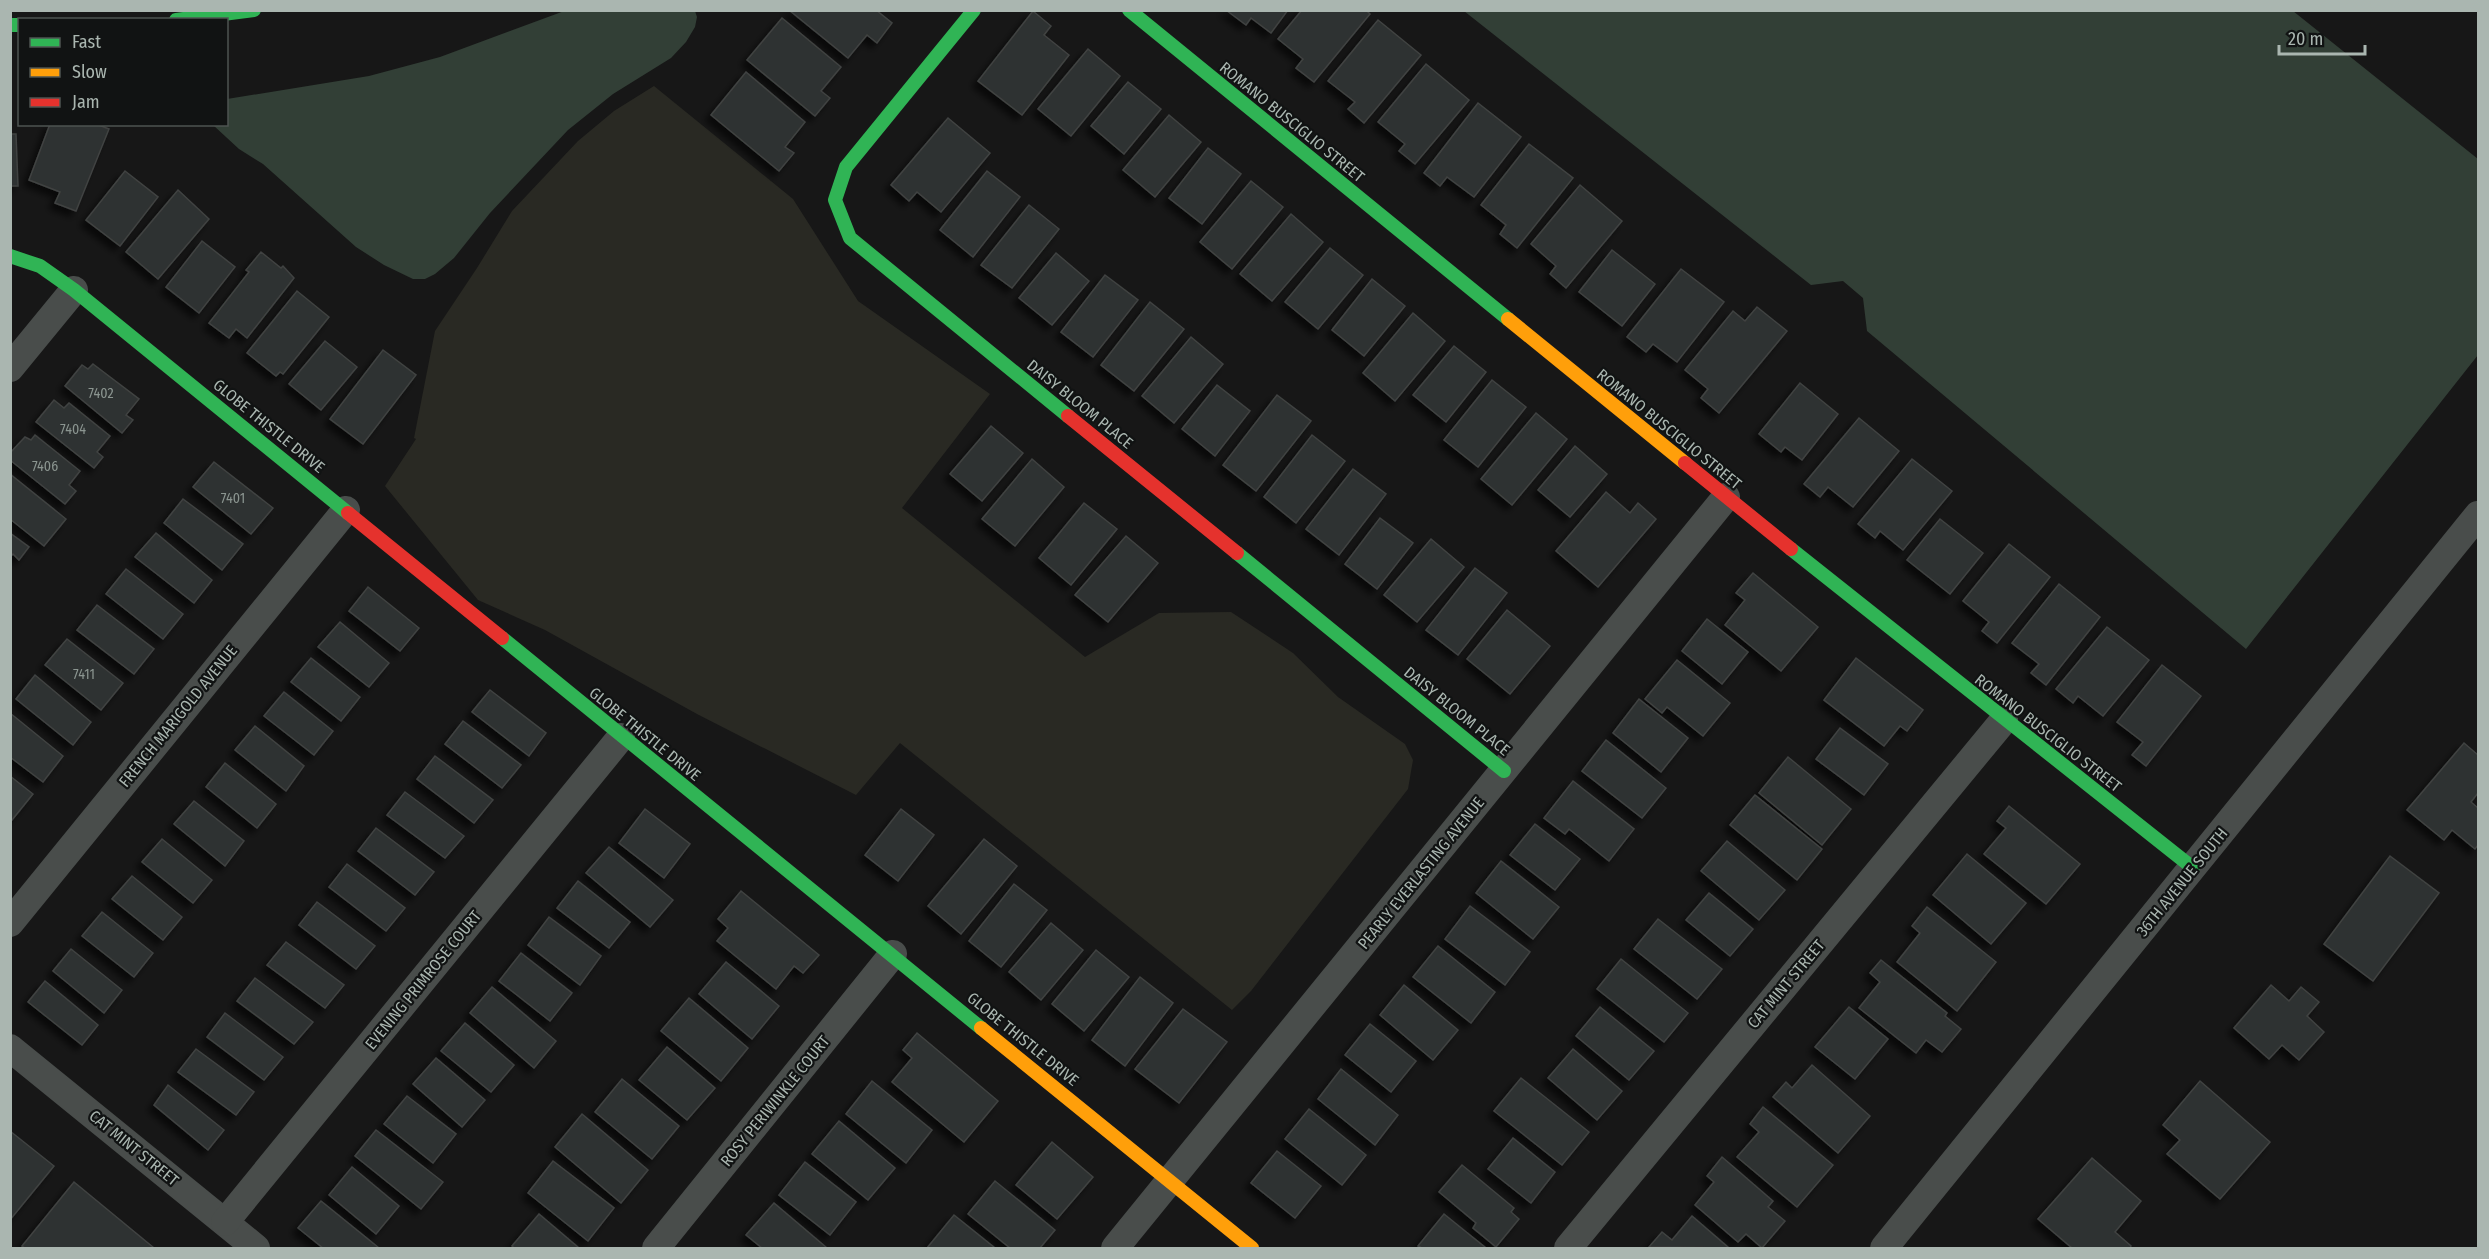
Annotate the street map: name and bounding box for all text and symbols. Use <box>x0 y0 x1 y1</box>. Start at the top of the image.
legend <box>18 18 228 126</box>
scale bar <box>2279 18 2364 56</box>
text: 20 m <box>2288 28 2323 50</box>
text: Fast <box>72 31 101 53</box>
street label: ROMANO BUSCIGLIO STREET <box>1216 58 1369 187</box>
text: Slow <box>72 61 107 83</box>
text: Jam <box>72 91 100 113</box>
street label: DAISY BLOOM PLACE <box>1023 355 1137 453</box>
street label: ROMANO BUSCIGLIO STREET <box>1593 365 1746 494</box>
street label: GLOBE THISTLE DRIVE <box>209 375 329 477</box>
house number: 7402 <box>88 385 114 402</box>
house number: 7404 <box>60 421 86 438</box>
house number: 7406 <box>32 458 58 475</box>
house number: 7401 <box>221 490 245 507</box>
street label: FRENCH MARIGOLD AVENUE <box>115 641 241 791</box>
street label: DAISY BLOOM PLACE <box>1400 662 1514 760</box>
house number: 7411 <box>73 666 95 683</box>
street label: ROMANO BUSCIGLIO STREET <box>1971 670 2125 796</box>
street label: GLOBE THISTLE DRIVE <box>585 683 705 785</box>
street label: PEARLY EVERLASTING AVENUE <box>1354 793 1488 953</box>
street label: 36TH AVENUE SOUTH <box>2132 824 2232 940</box>
street label: EVENING PRIMROSE COURT <box>361 906 485 1053</box>
street label: CAT MINT STREET <box>1744 936 1829 1032</box>
street label: GLOBE THISTLE DRIVE <box>963 988 1083 1090</box>
street label: ROSY PERIWINKLE COURT <box>716 1031 834 1170</box>
street label: CAT MINT STREET <box>85 1106 183 1190</box>

